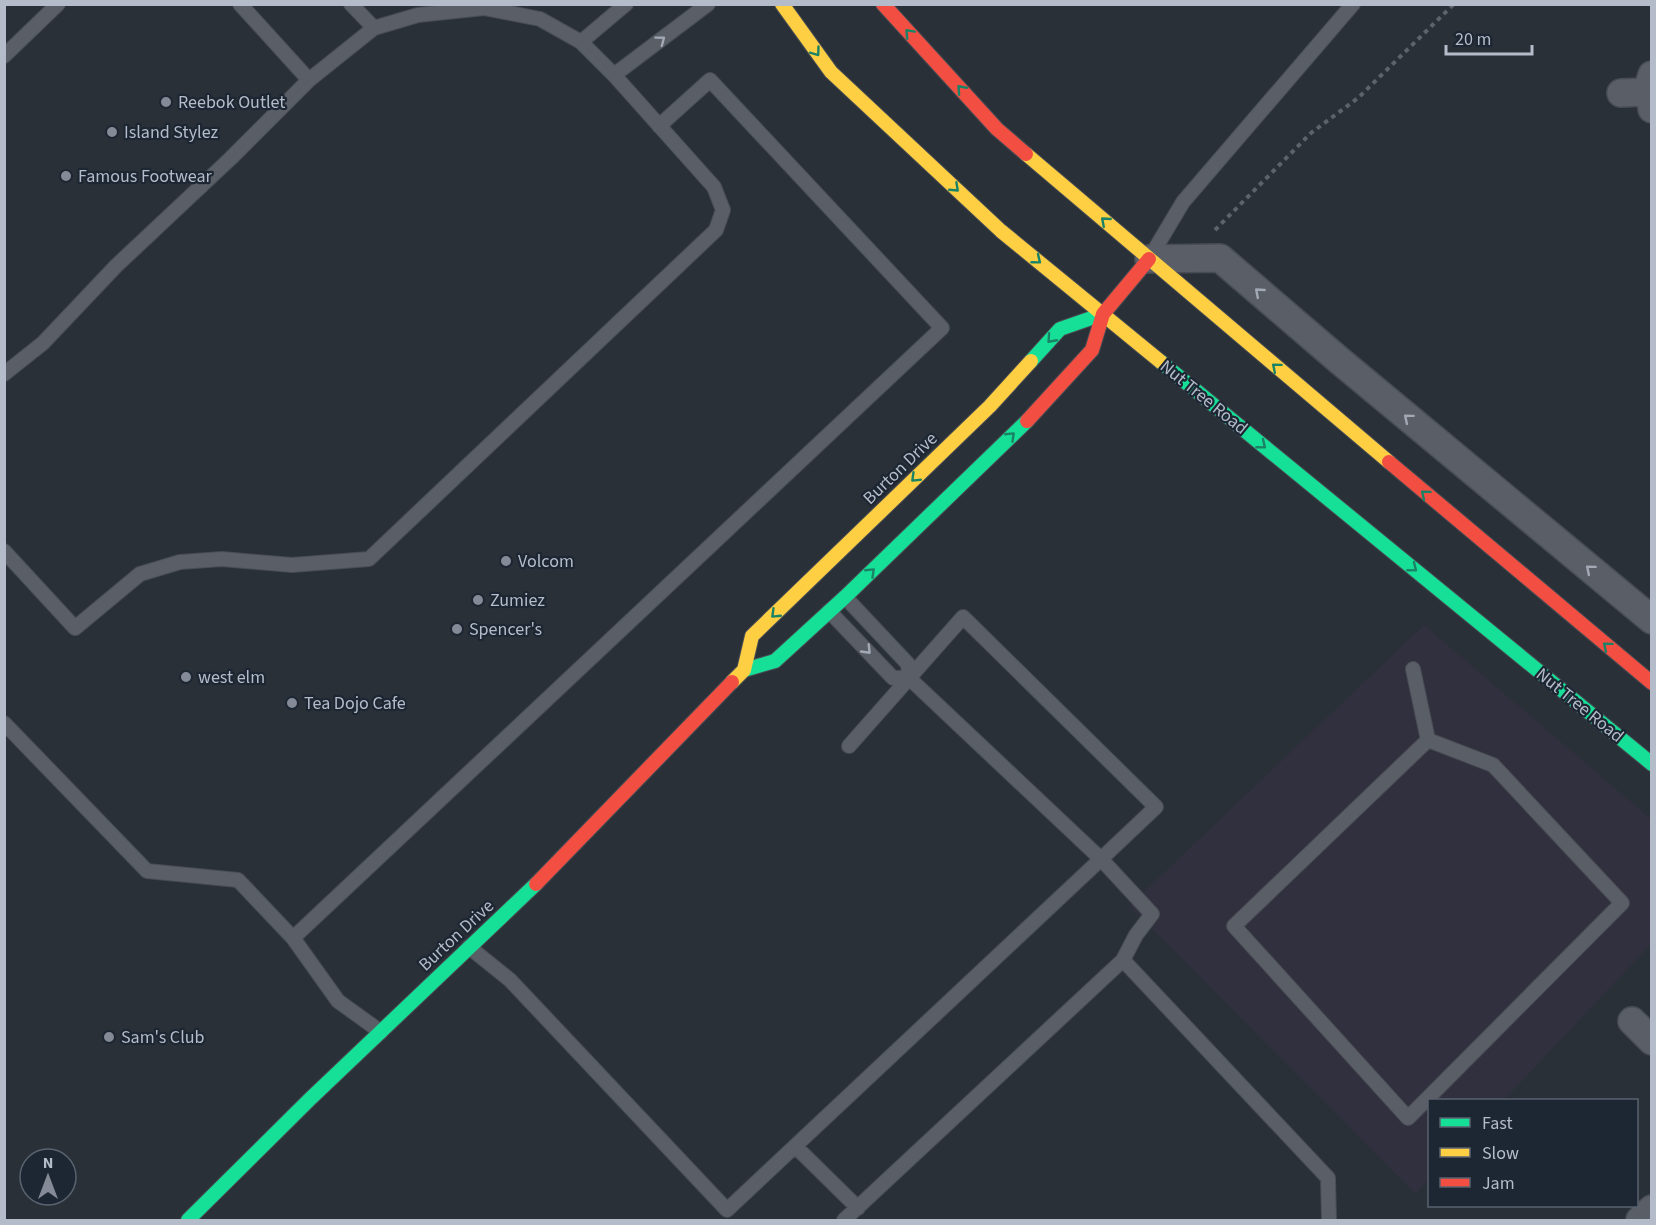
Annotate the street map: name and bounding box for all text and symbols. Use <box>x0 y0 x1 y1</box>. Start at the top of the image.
scale bar <box>1446 18 1532 56</box>
text: 20 m <box>1455 27 1491 52</box>
one-way arrow <box>905 29 916 40</box>
one-way arrow <box>654 36 665 47</box>
one-way arrow <box>809 45 820 56</box>
one-way arrow <box>957 86 968 96</box>
place label: Reebok Outlet <box>178 90 285 115</box>
marker: Reebok Outlet <box>159 95 173 109</box>
place label: Island Stylez <box>124 120 219 145</box>
marker: Island Stylez <box>105 125 119 139</box>
place label: Famous Footwear <box>78 164 213 189</box>
marker: Famous Footwear <box>59 169 73 183</box>
one-way arrow <box>948 181 959 192</box>
one-way arrow <box>1101 217 1112 228</box>
one-way arrow <box>1030 253 1041 264</box>
one-way arrow <box>1255 288 1266 299</box>
one-way arrow <box>1047 332 1058 342</box>
street label: Nut Tree Road <box>1155 354 1253 440</box>
one-way arrow <box>1272 364 1283 375</box>
one-way arrow <box>1404 414 1415 425</box>
street label: Burton Drive <box>858 426 943 510</box>
one-way arrow <box>1005 432 1015 443</box>
one-way arrow <box>1255 437 1266 448</box>
one-way arrow <box>912 471 923 482</box>
one-way arrow <box>1421 490 1432 501</box>
place label: Volcom <box>518 549 574 574</box>
marker: Volcom <box>499 554 513 568</box>
one-way arrow <box>1406 561 1417 572</box>
one-way arrow <box>1586 565 1597 576</box>
one-way arrow <box>864 568 875 579</box>
place label: Zumiez <box>490 588 545 613</box>
marker: Zumiez <box>471 593 485 607</box>
one-way arrow <box>772 606 783 617</box>
place label: Spencer's <box>469 617 542 642</box>
marker: Spencer's <box>450 622 464 636</box>
one-way arrow <box>1603 642 1614 653</box>
one-way arrow <box>859 643 870 654</box>
street label: Nut Tree Road <box>1531 662 1629 748</box>
place label: west elm <box>198 665 265 690</box>
marker: west elm <box>179 670 193 684</box>
place label: Tea Dojo Cafe <box>304 691 406 716</box>
marker: Tea Dojo Cafe <box>285 696 299 710</box>
street label: Burton Drive <box>413 894 500 977</box>
place label: Sam's Club <box>121 1025 205 1050</box>
marker: Sam's Club <box>102 1030 116 1044</box>
legend <box>1428 1099 1638 1207</box>
text: Fast <box>1482 1111 1513 1136</box>
text: Slow <box>1482 1141 1519 1166</box>
north arrow <box>18 1147 78 1207</box>
text: N <box>43 1152 53 1174</box>
text: Jam <box>1482 1171 1515 1196</box>

